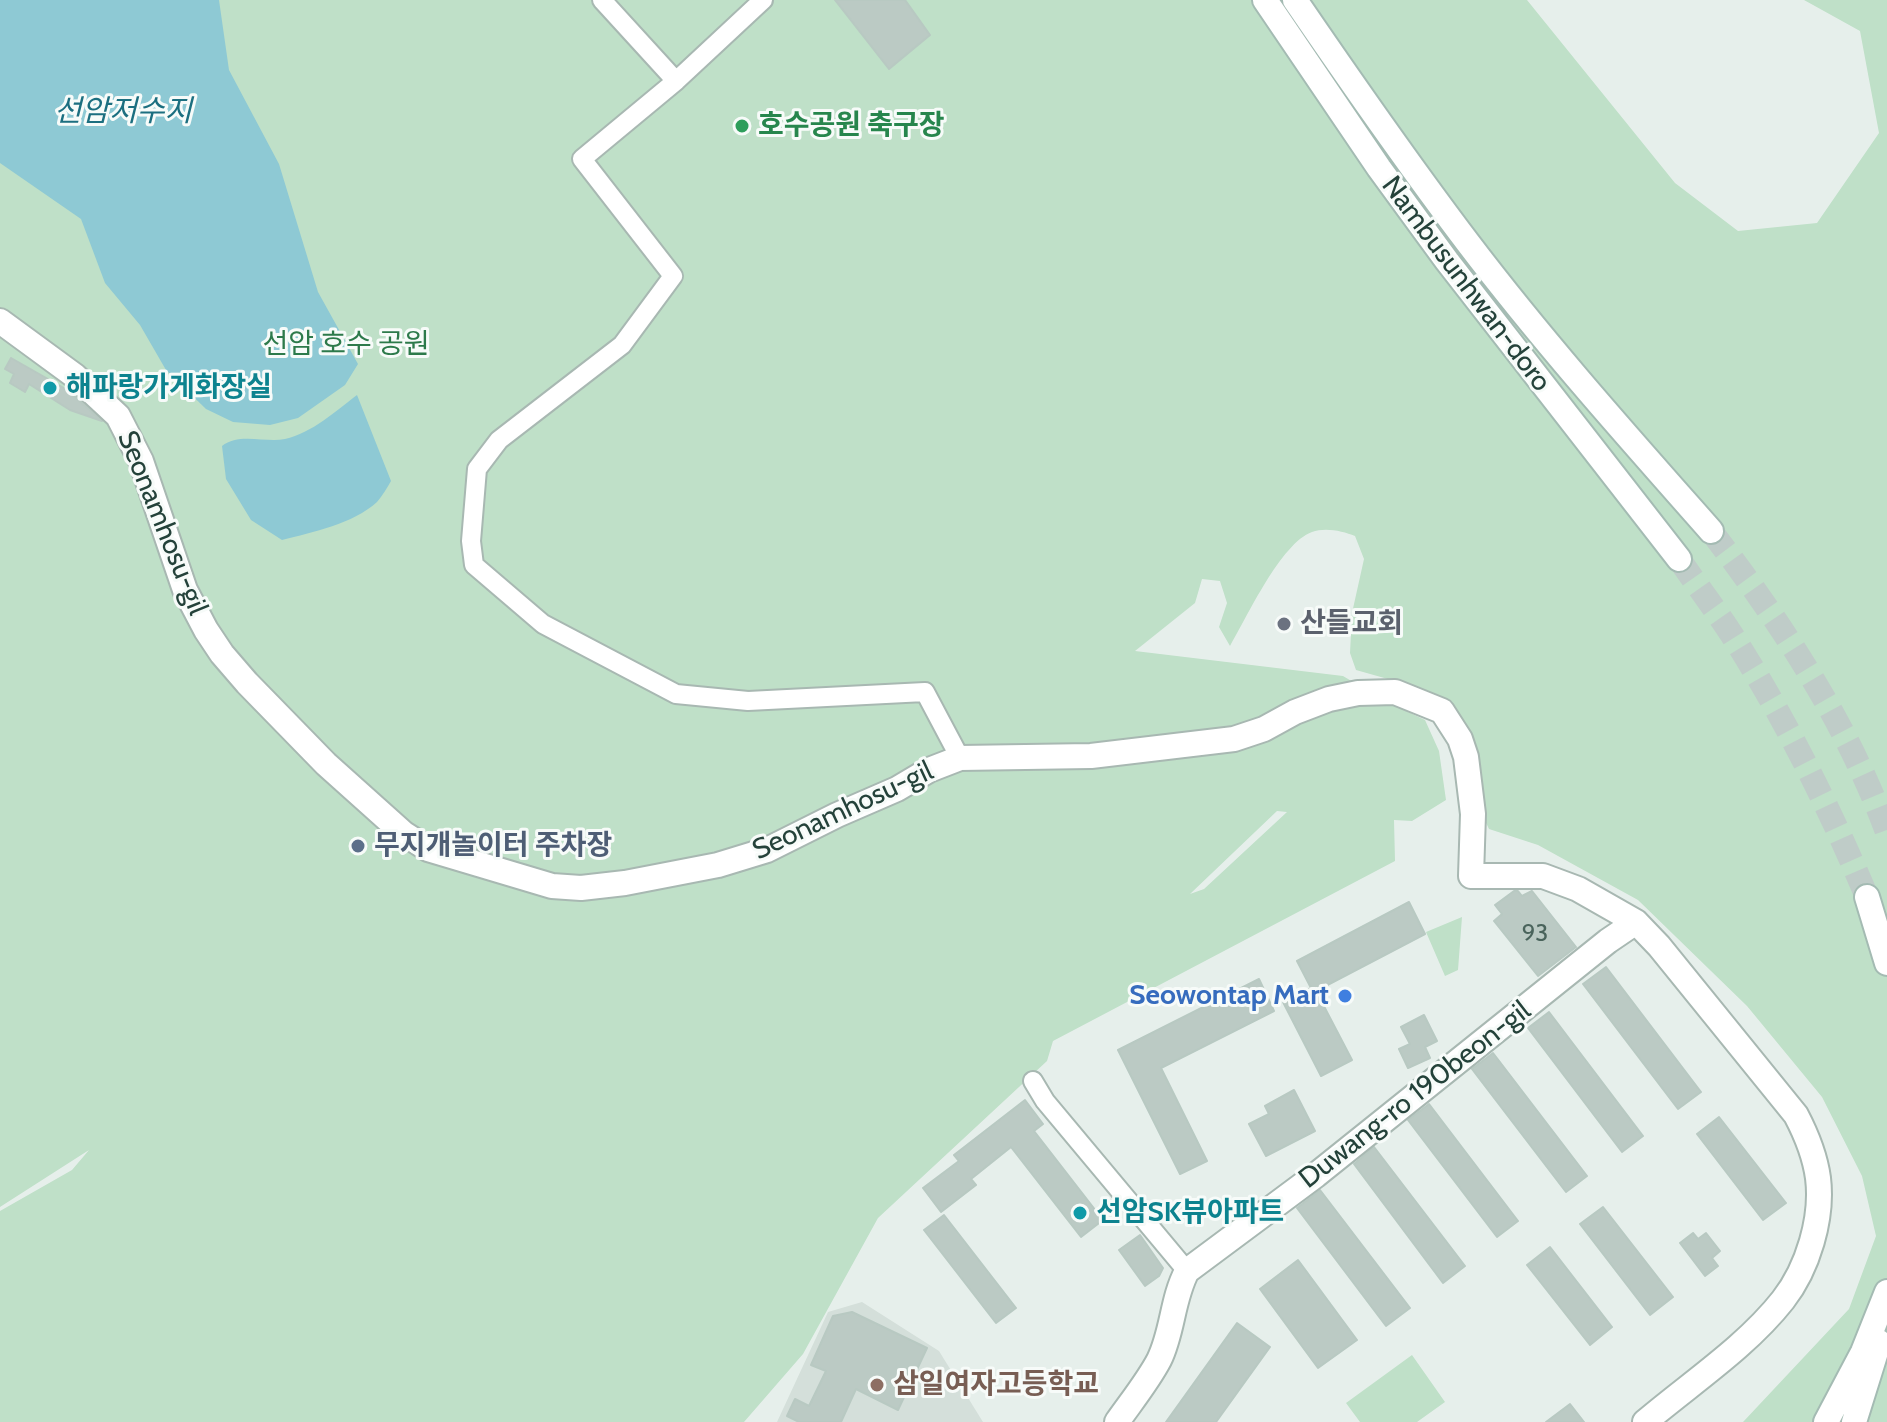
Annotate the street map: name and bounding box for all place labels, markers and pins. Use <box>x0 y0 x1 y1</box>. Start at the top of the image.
place label: 호수공원 축구장 <box>758 109 945 143</box>
marker: 호수공원 축구장 <box>733 117 751 135</box>
place label: 해파랑가게화장실 <box>66 371 272 405</box>
marker: 해파랑가게화장실 <box>41 379 59 397</box>
place label: 산들교회 <box>1300 607 1403 641</box>
marker: 산들교회 <box>1275 615 1293 633</box>
place label: 무지개놀이터 주차장 <box>374 829 612 863</box>
marker: 무지개놀이터 주차장 <box>349 837 367 855</box>
place label: Seowontap Mart <box>1129 979 1329 1013</box>
marker: Seowontap Mart <box>1336 987 1354 1005</box>
place label: 선암SK뷰아파트 <box>1096 1196 1284 1230</box>
marker: 선암SK뷰아파트 <box>1071 1204 1089 1222</box>
place label: 삼일여자고등학교 <box>893 1368 1099 1402</box>
marker: 삼일여자고등학교 <box>868 1376 886 1394</box>

